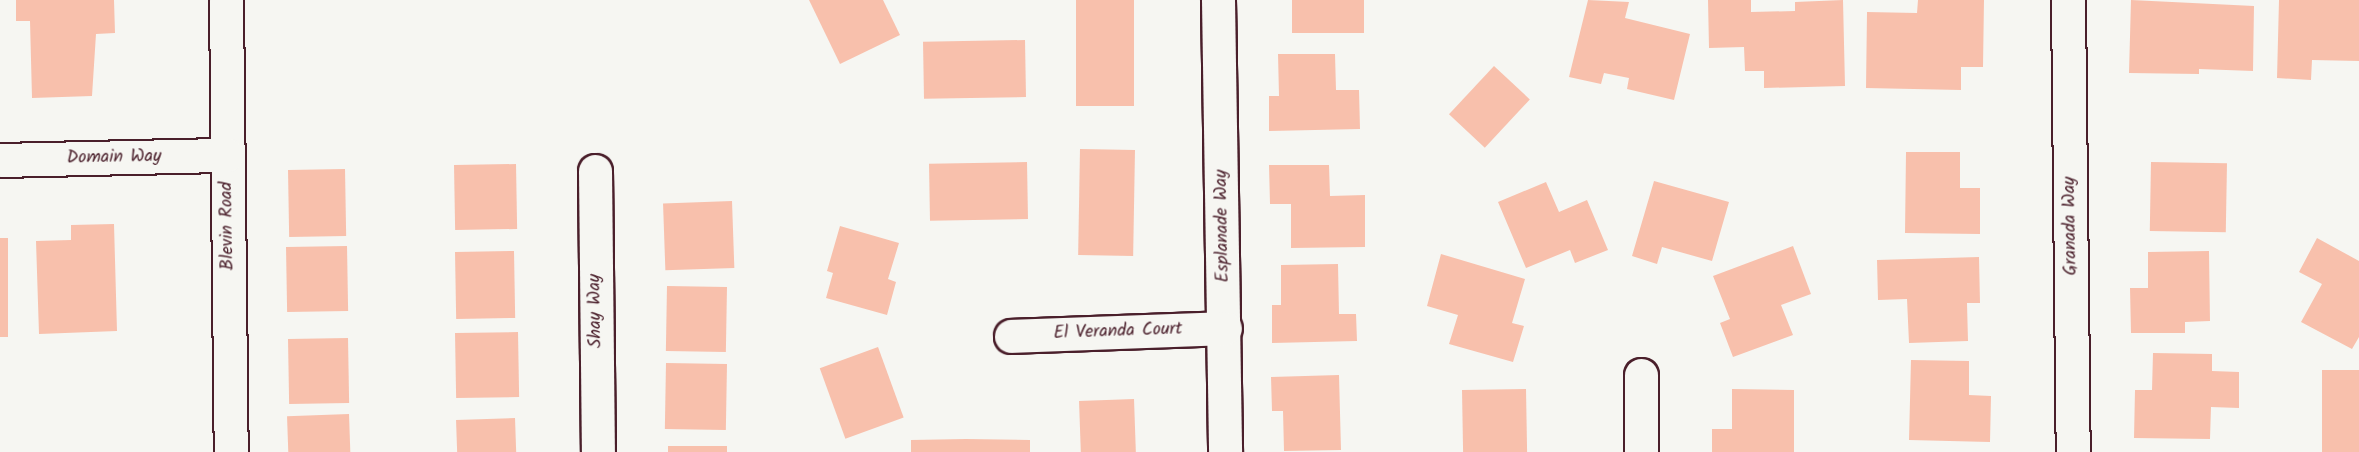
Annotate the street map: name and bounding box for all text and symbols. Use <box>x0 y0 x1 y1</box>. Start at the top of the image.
street label: Domain Way <box>67 146 161 170</box>
street label: Esplanade Way <box>1211 169 1235 283</box>
street label: Granada Way <box>2059 176 2083 276</box>
street label: Blevin Road <box>216 181 240 271</box>
street label: Shay Way <box>585 274 607 348</box>
street label: El Veranda Court <box>1053 319 1183 345</box>

